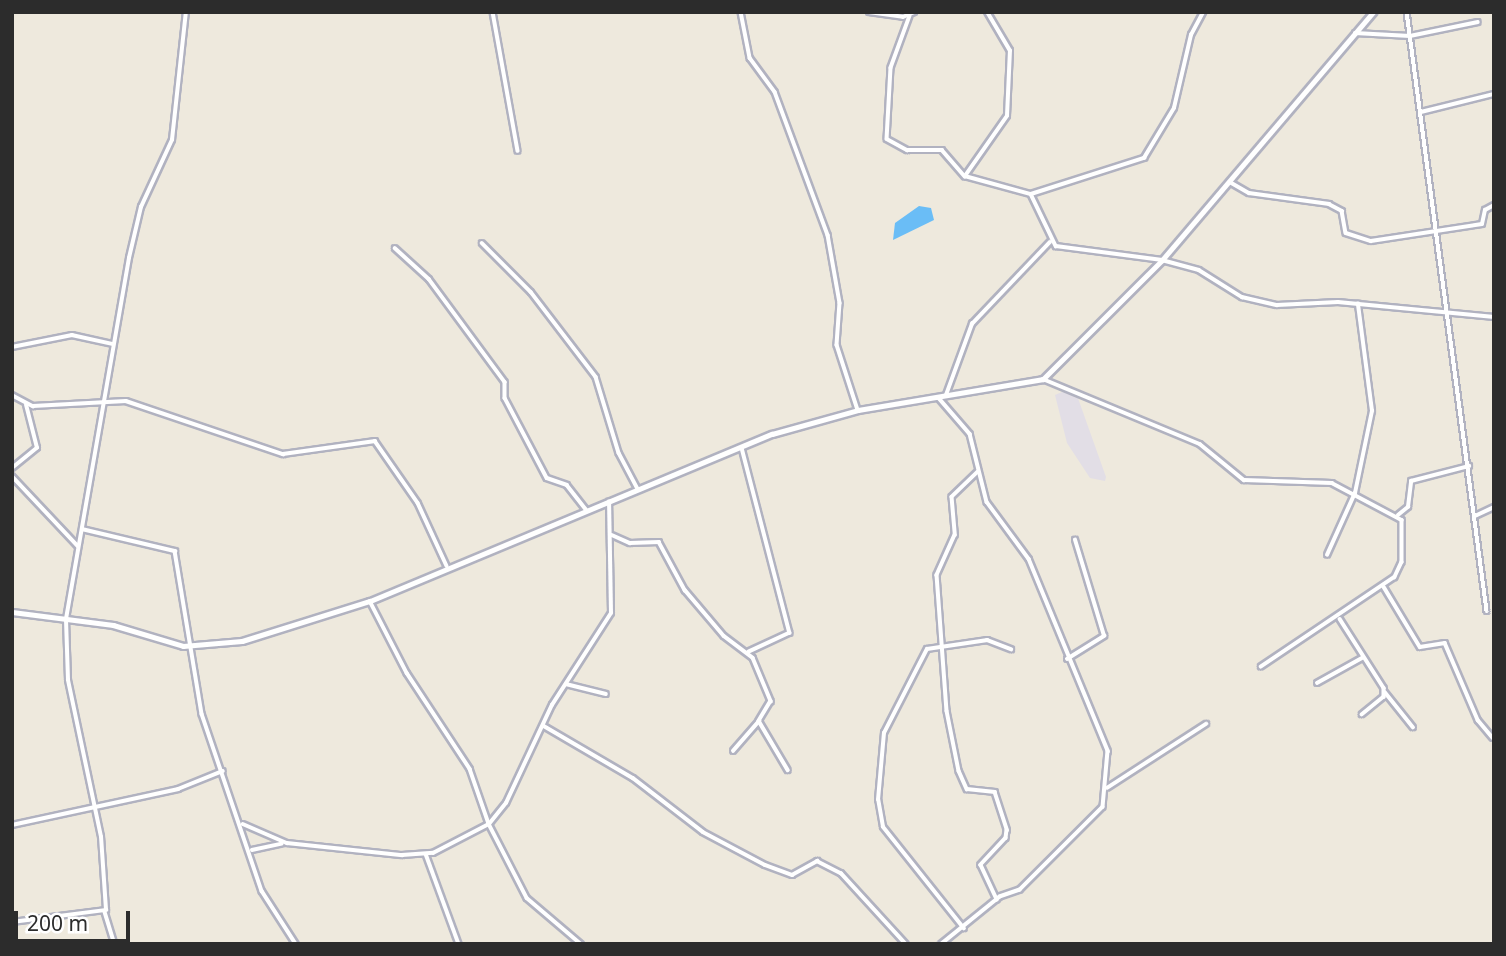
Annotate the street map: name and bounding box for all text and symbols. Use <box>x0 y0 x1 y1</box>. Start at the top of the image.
scale bar <box>18 897 133 941</box>
text: 200 m <box>27 909 88 937</box>

